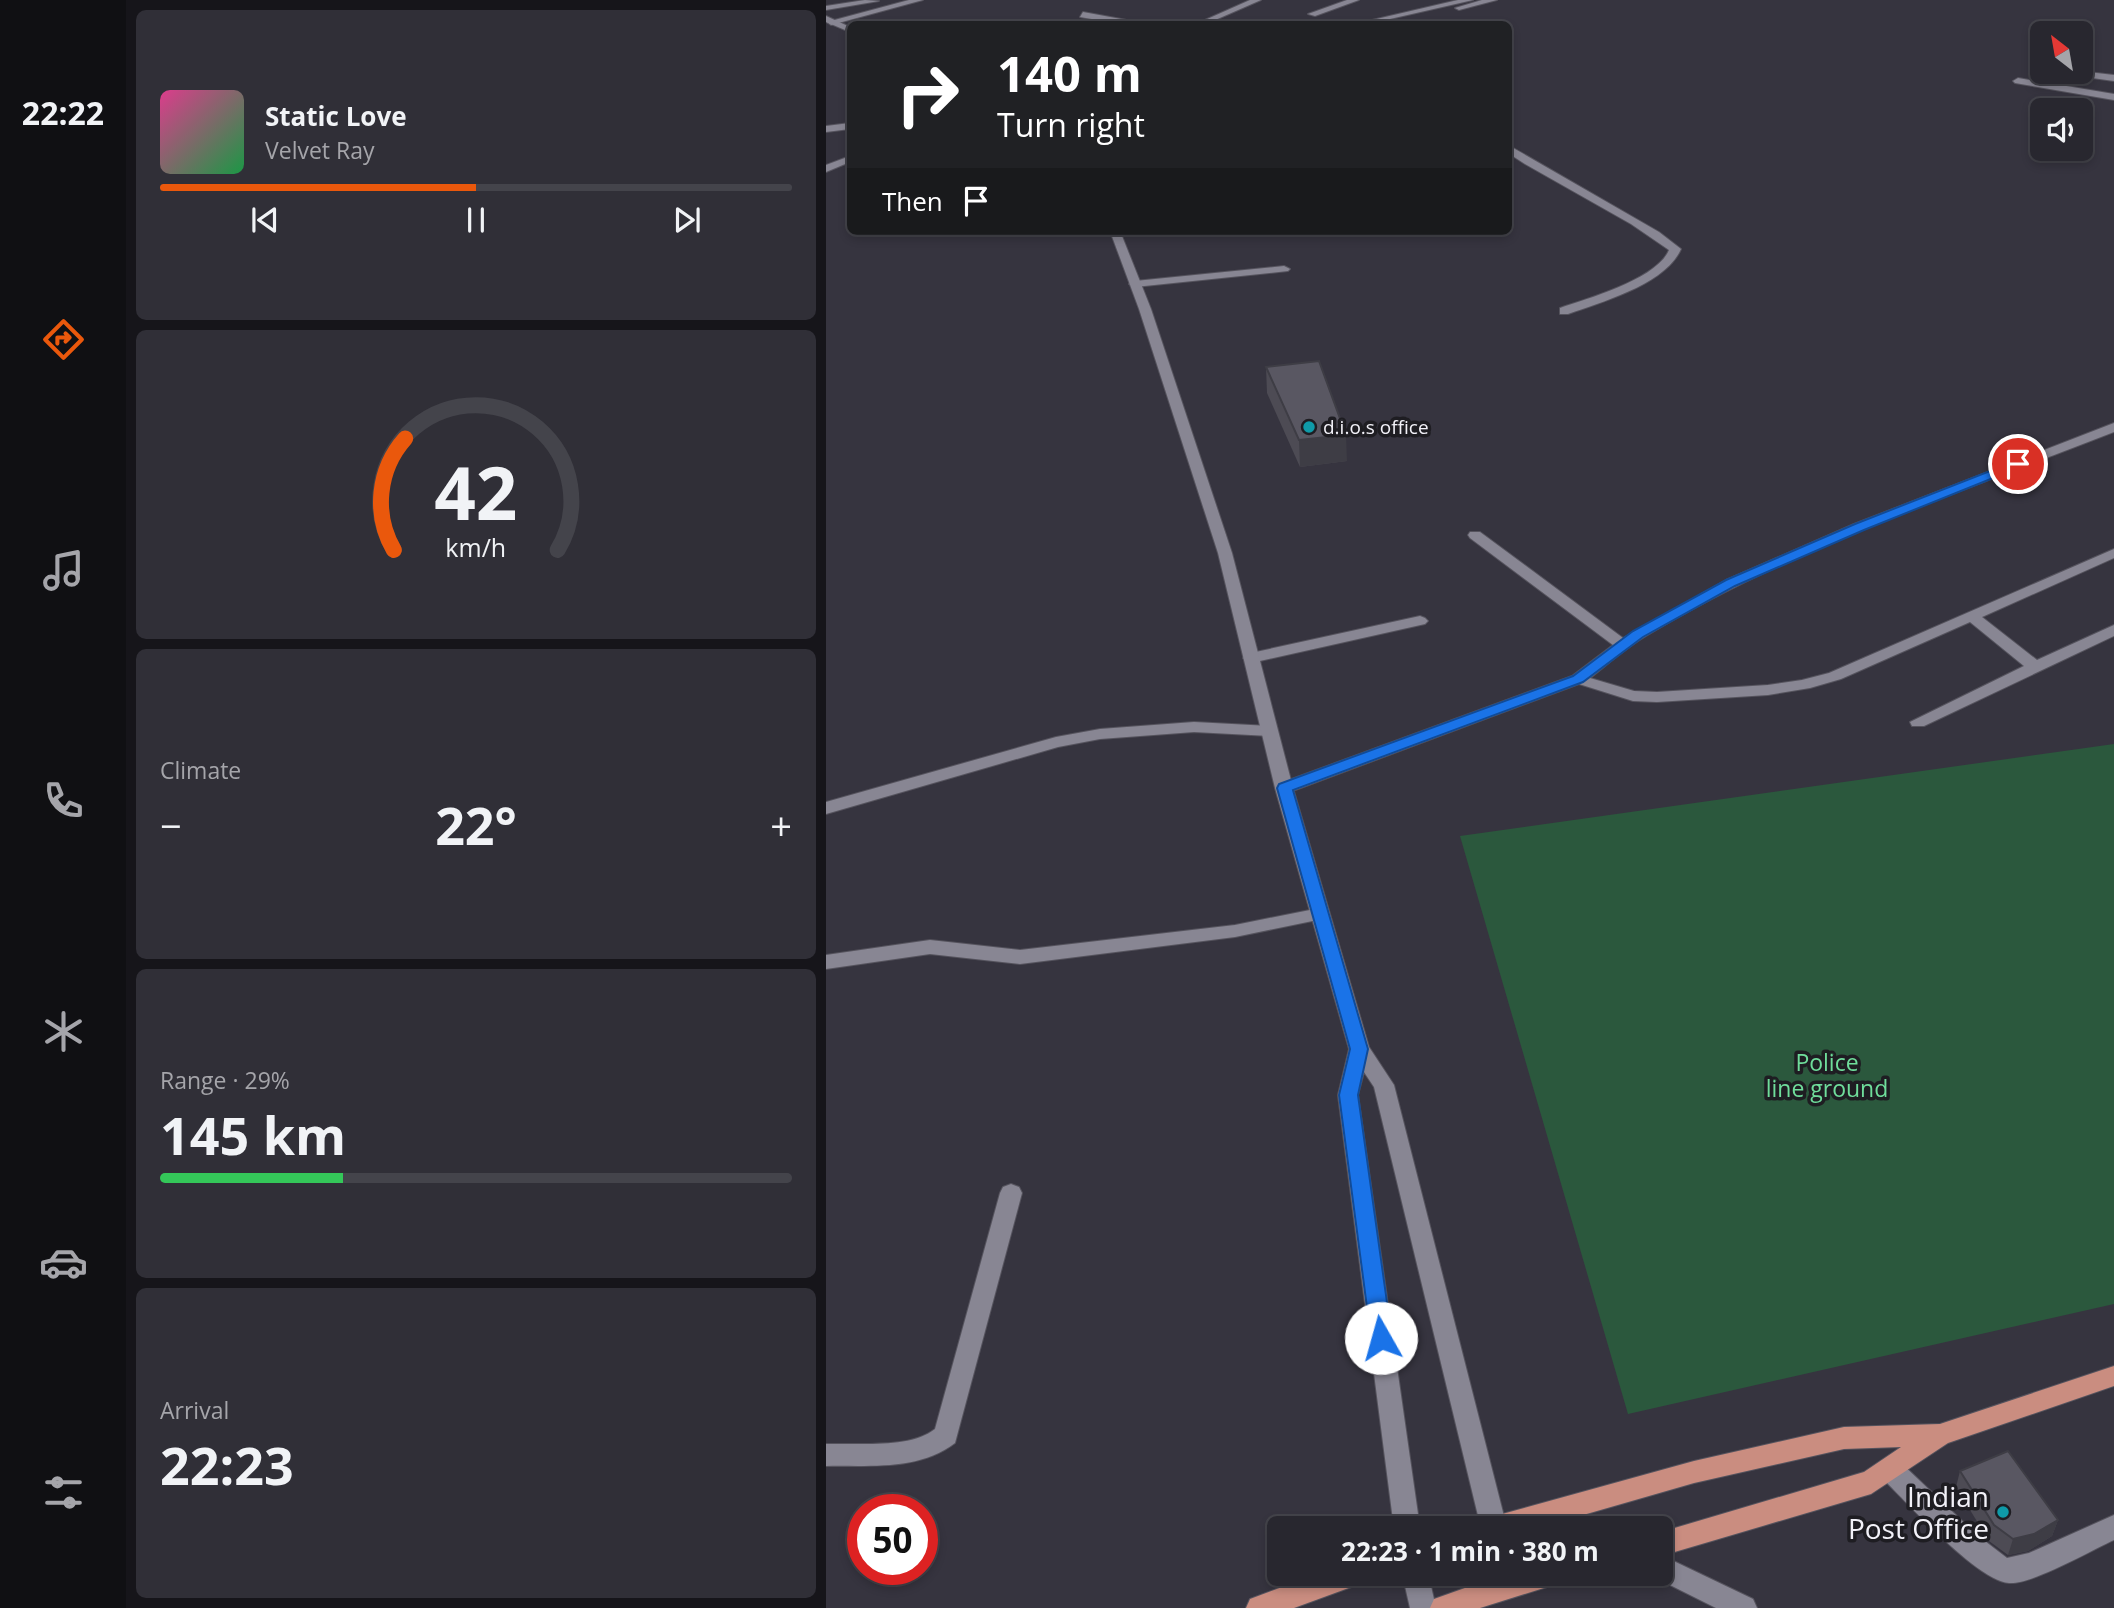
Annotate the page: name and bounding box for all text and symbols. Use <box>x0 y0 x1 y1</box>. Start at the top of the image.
north arrow <box>2030 21 2093 84</box>
map controls <box>2030 21 2093 161</box>
text: 140 m <box>997 40 1142 106</box>
icon: right <box>882 49 973 140</box>
text: 22:22 <box>22 91 104 134</box>
text: Static Love <box>265 98 407 134</box>
button: sound <box>2030 98 2093 161</box>
text: Turn right <box>997 103 1145 146</box>
text: Velvet Ray <box>265 134 375 166</box>
icon: arrive <box>957 182 995 220</box>
text: Then <box>882 183 943 219</box>
icon: previous <box>246 201 284 239</box>
icon: pause <box>457 201 495 239</box>
icon: next <box>668 201 706 239</box>
icon: directions <box>39 315 88 364</box>
place label: d.i.o.s office <box>1323 414 1429 440</box>
marker: d.i.o.s office <box>1301 419 1317 435</box>
pin <box>1988 434 2048 494</box>
text: 42 <box>434 443 518 542</box>
icon: arrive <box>1999 445 2037 483</box>
text: km/h <box>446 530 506 564</box>
icon: music <box>39 546 88 595</box>
text: Climate <box>160 754 241 786</box>
icon: phone <box>39 776 88 825</box>
text: 22° <box>435 789 517 860</box>
text: − <box>160 799 182 851</box>
text: + <box>770 799 792 851</box>
icon: climate <box>39 1007 88 1056</box>
park label: Police line ground <box>1766 1046 1888 1104</box>
text: Range · 29% <box>160 1064 290 1096</box>
text: 145 km <box>160 1099 346 1170</box>
icon: car <box>39 1238 88 1287</box>
position arrow <box>1344 1301 1418 1375</box>
text: Arrival <box>160 1394 229 1426</box>
text: 22:23 <box>160 1429 294 1500</box>
icon: filters <box>39 1468 88 1517</box>
place label: Indian Post Office <box>1848 1477 1989 1547</box>
speed limit sign: 50 <box>847 1494 938 1585</box>
marker: Indian Post Office <box>1995 1504 2011 1520</box>
text: 22:23 · 1 min · 380 m <box>1341 1533 1599 1569</box>

